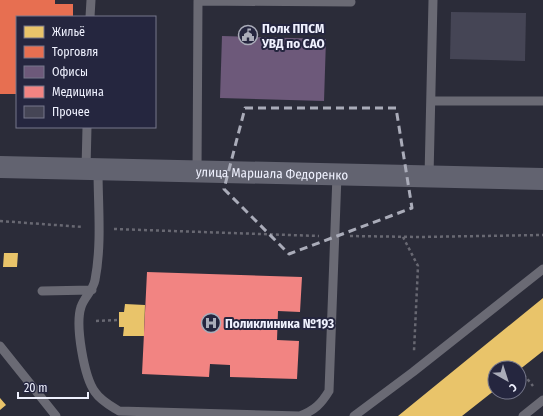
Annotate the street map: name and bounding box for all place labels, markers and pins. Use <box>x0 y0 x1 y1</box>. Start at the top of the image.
place label: Полк ППСМ УВД по САО <box>261 21 325 51</box>
public building icon: Полк ППСМ УВД по САО <box>237 24 259 46</box>
hospital icon: Поликлиника №193 <box>200 312 222 334</box>
place label: Поликлиника №193 <box>225 316 334 331</box>

